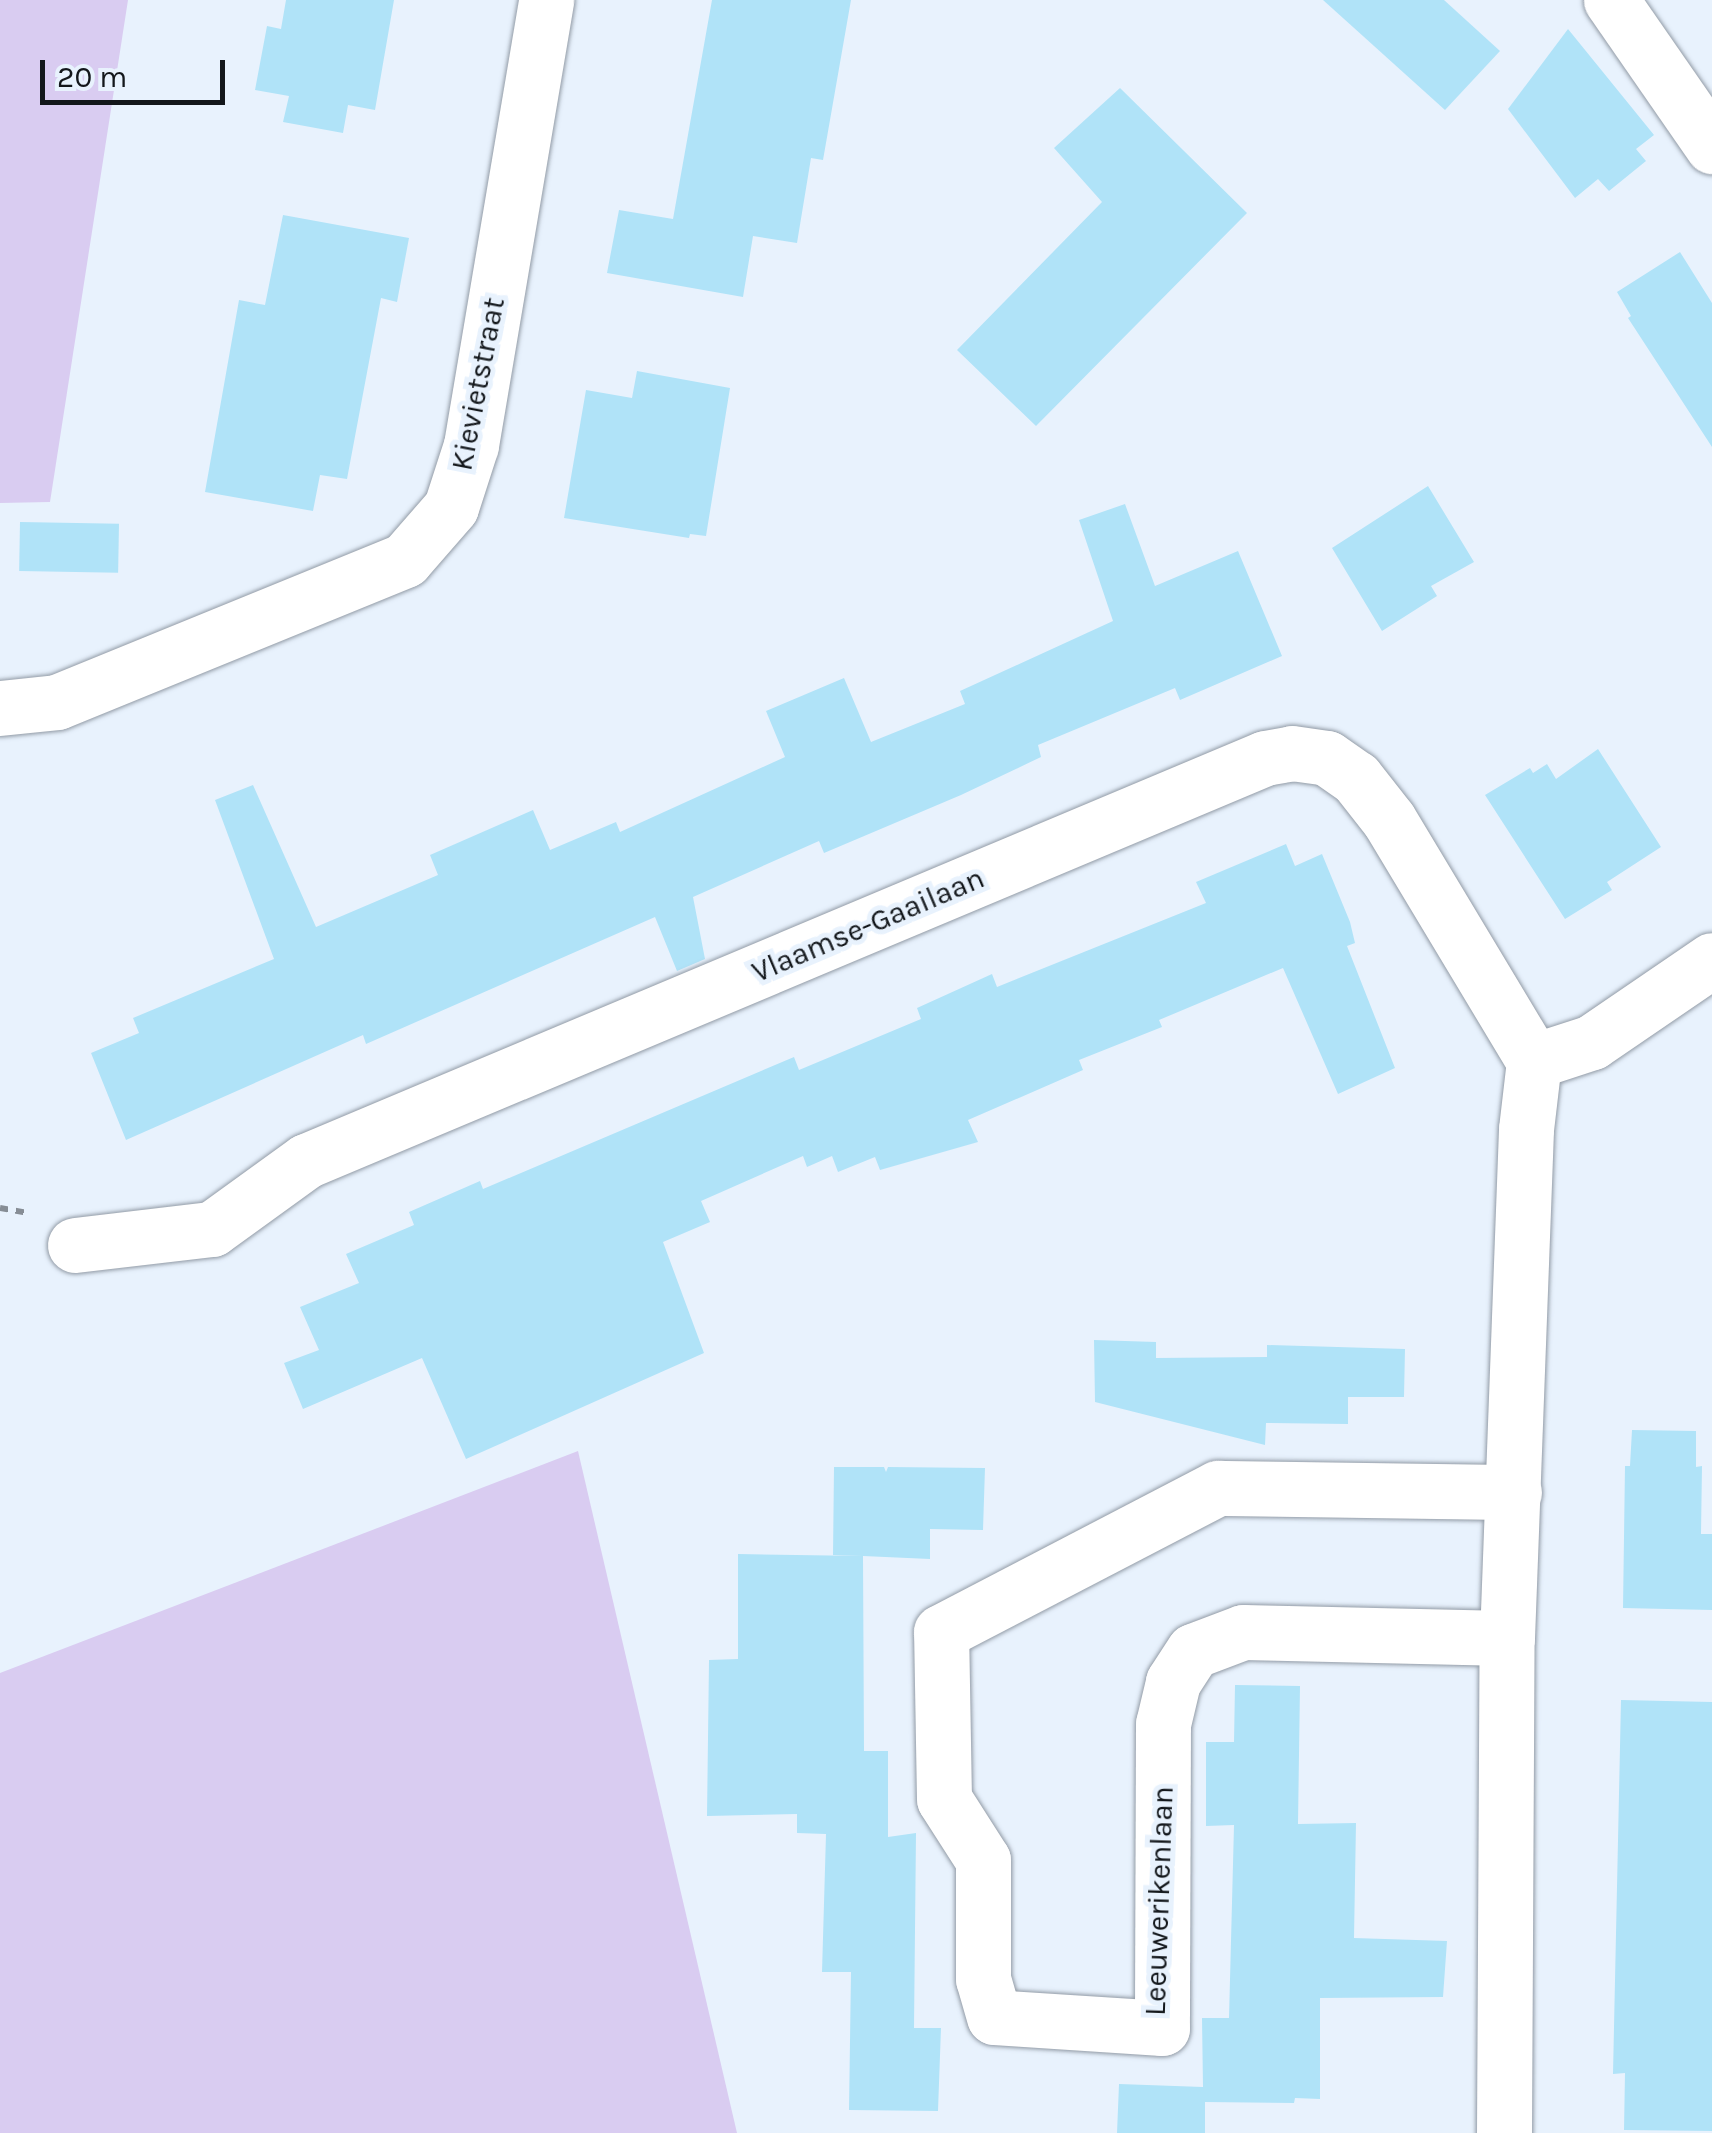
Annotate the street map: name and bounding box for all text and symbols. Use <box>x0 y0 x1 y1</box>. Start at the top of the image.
scale bar <box>45 40 230 102</box>
text: 20 m <box>57 59 127 95</box>
street label: Kievietstraat <box>444 294 512 474</box>
street label: Vlaamse-Gaailaan <box>746 860 990 990</box>
street label: Leeuwerikenlaan <box>1137 1786 1181 2016</box>

